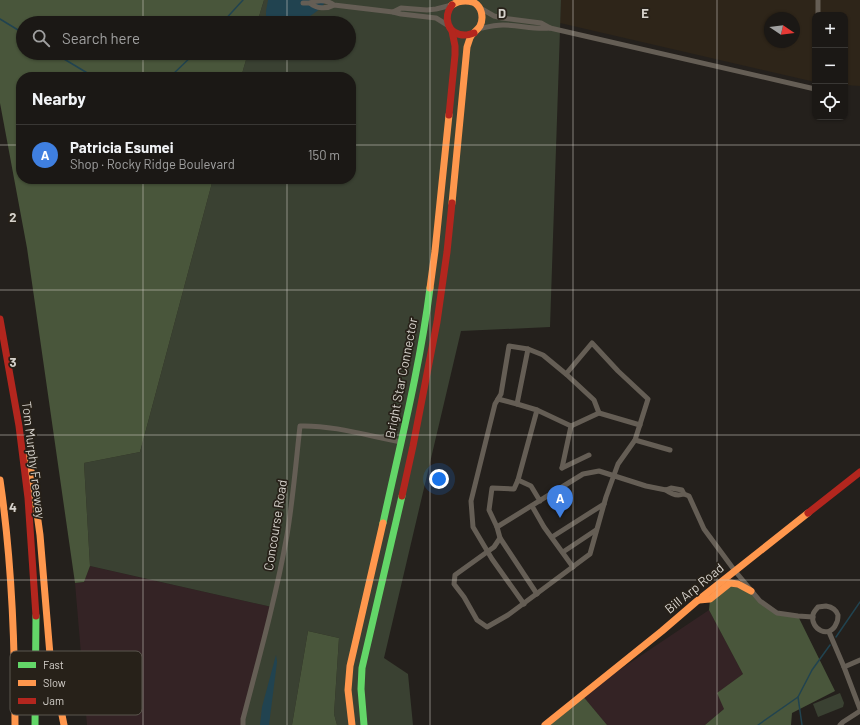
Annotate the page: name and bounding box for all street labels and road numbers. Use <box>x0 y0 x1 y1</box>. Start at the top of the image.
street label: Bright Star Connector <box>381 316 421 440</box>
street label: Tom Murphy Freeway <box>19 400 49 520</box>
street label: Concourse Road <box>260 478 290 572</box>
street label: Bill Arp Road <box>661 559 727 617</box>

